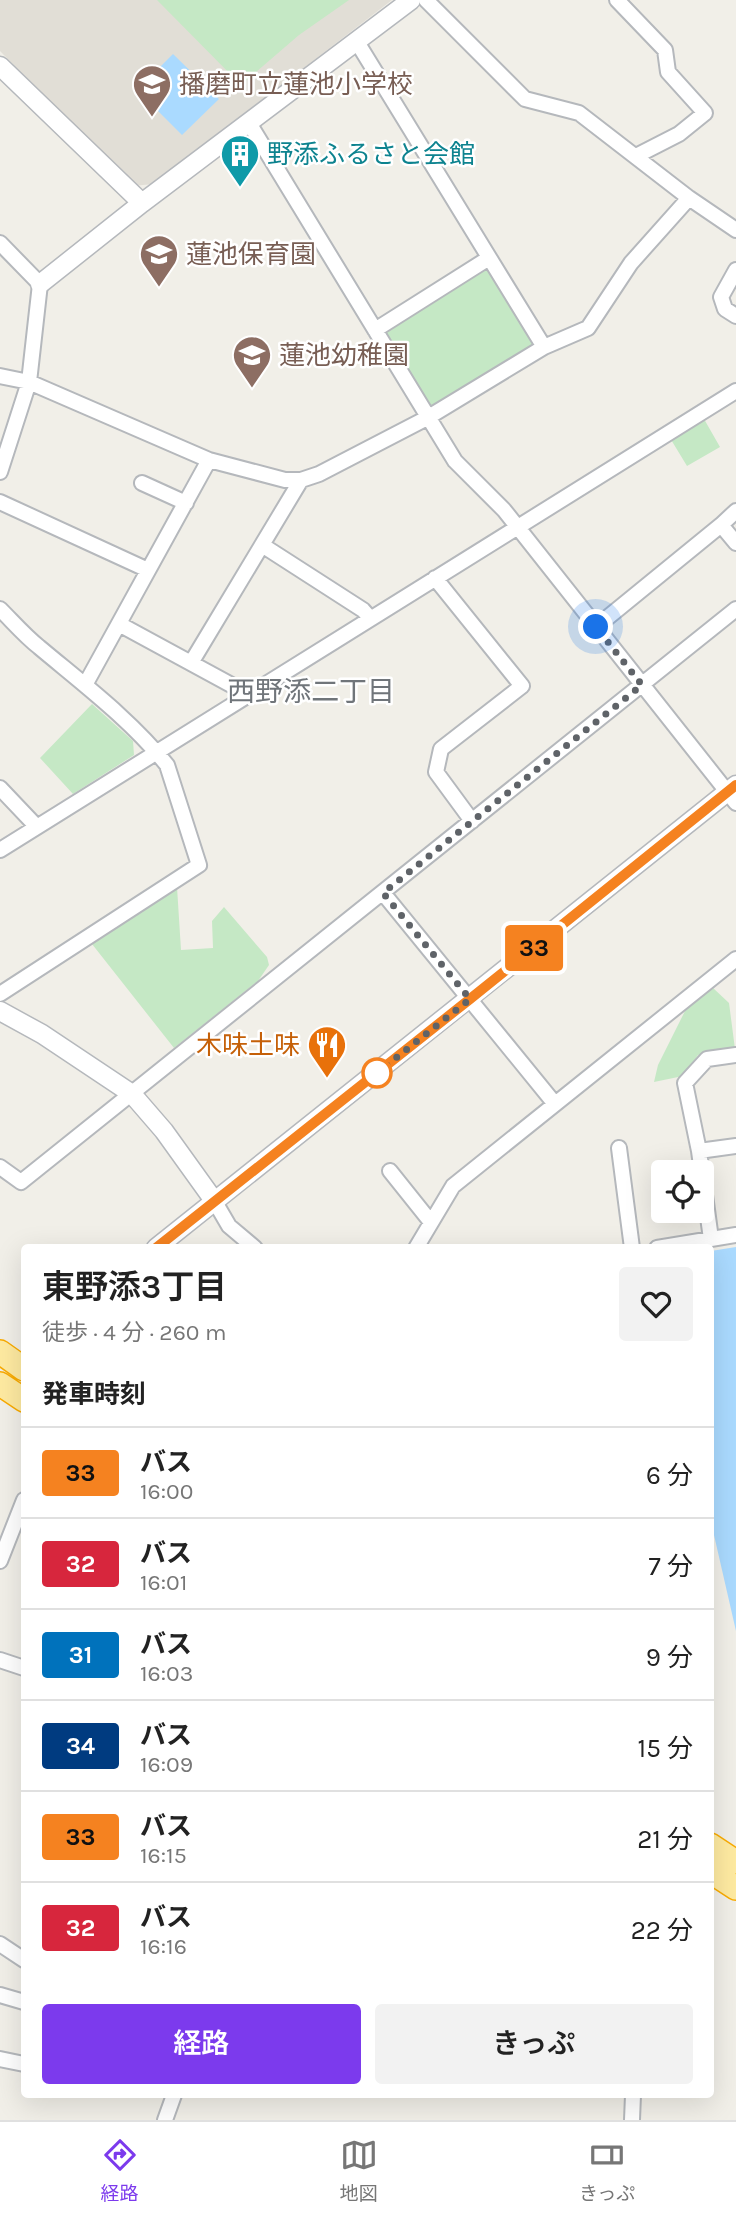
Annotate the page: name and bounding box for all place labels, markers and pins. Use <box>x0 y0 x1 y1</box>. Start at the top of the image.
school or university icon: 播磨町立蓮池小学校 <box>131 63 173 118</box>
place label: 播磨町立蓮池小学校 <box>179 69 413 100</box>
building icon: 野添ふるさと会館 <box>219 133 261 188</box>
place label: 野添ふるさと会館 <box>267 139 475 170</box>
school or university icon: 蓮池保育園 <box>138 233 180 288</box>
place label: 蓮池保育園 <box>186 239 316 270</box>
school or university icon: 蓮池幼稚園 <box>231 334 273 389</box>
place label: 蓮池幼稚園 <box>279 340 409 371</box>
restaurant icon: 木味土味 <box>306 1024 348 1079</box>
place label: 木味土味 <box>196 1030 300 1061</box>
unlabelled marker <box>362 1058 392 1088</box>

